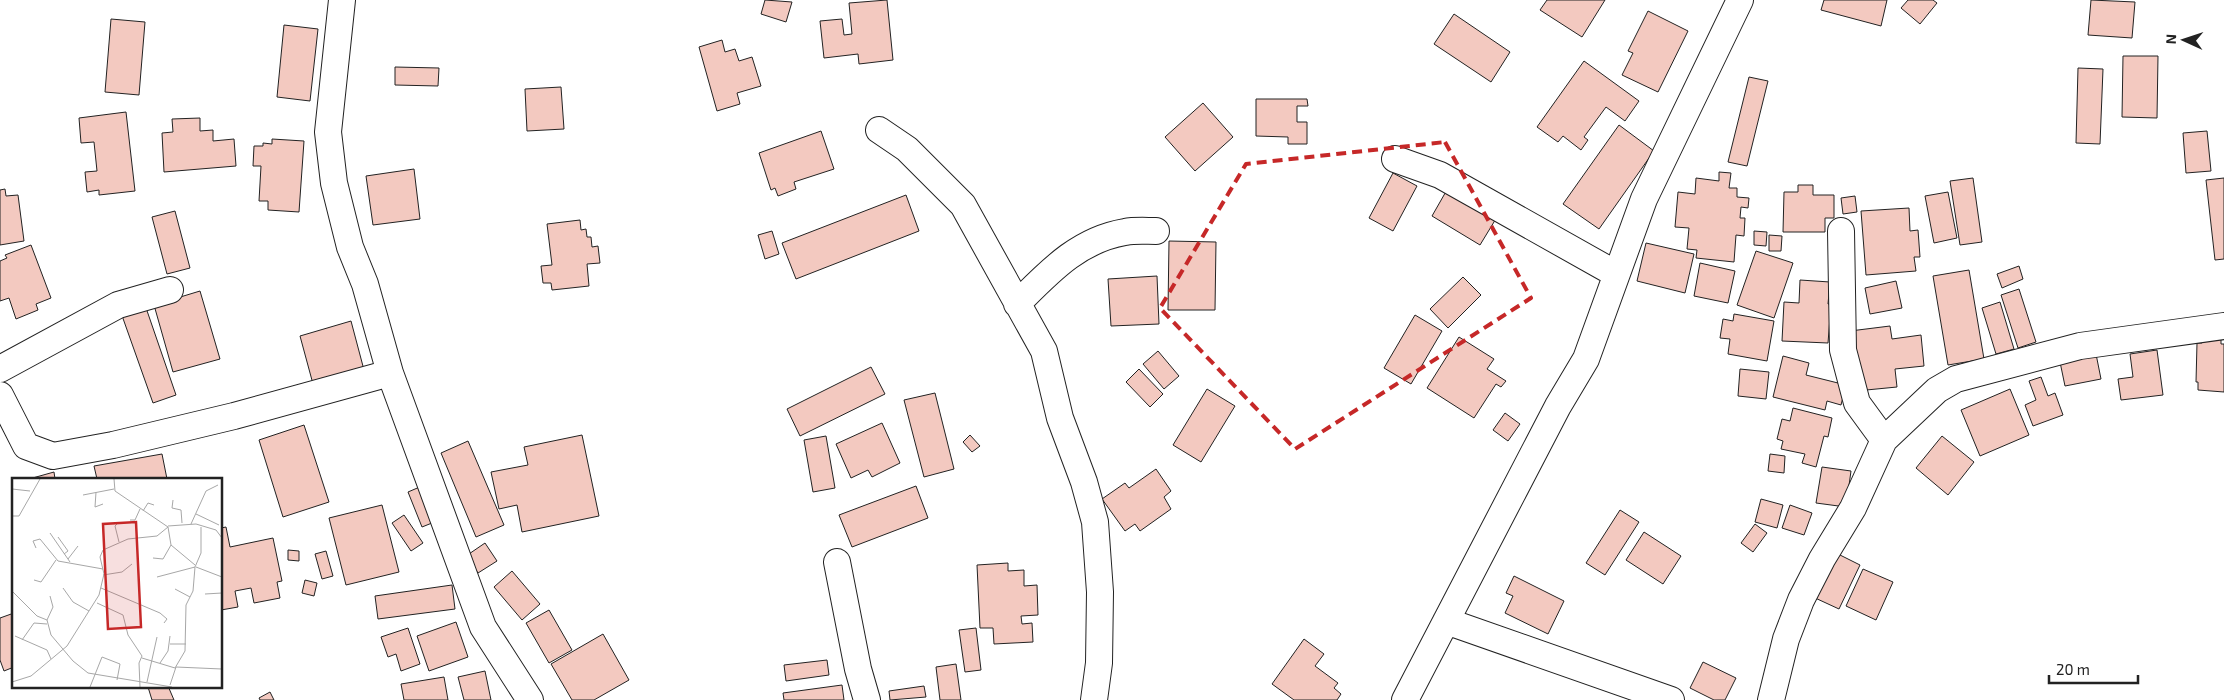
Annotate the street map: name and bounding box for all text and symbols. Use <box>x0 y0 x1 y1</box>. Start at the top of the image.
north arrow <box>2159 15 2209 65</box>
text: N <box>2162 34 2179 45</box>
inset map <box>12 478 222 688</box>
scale bar <box>2049 652 2138 684</box>
text: 20 m <box>2056 660 2090 678</box>

